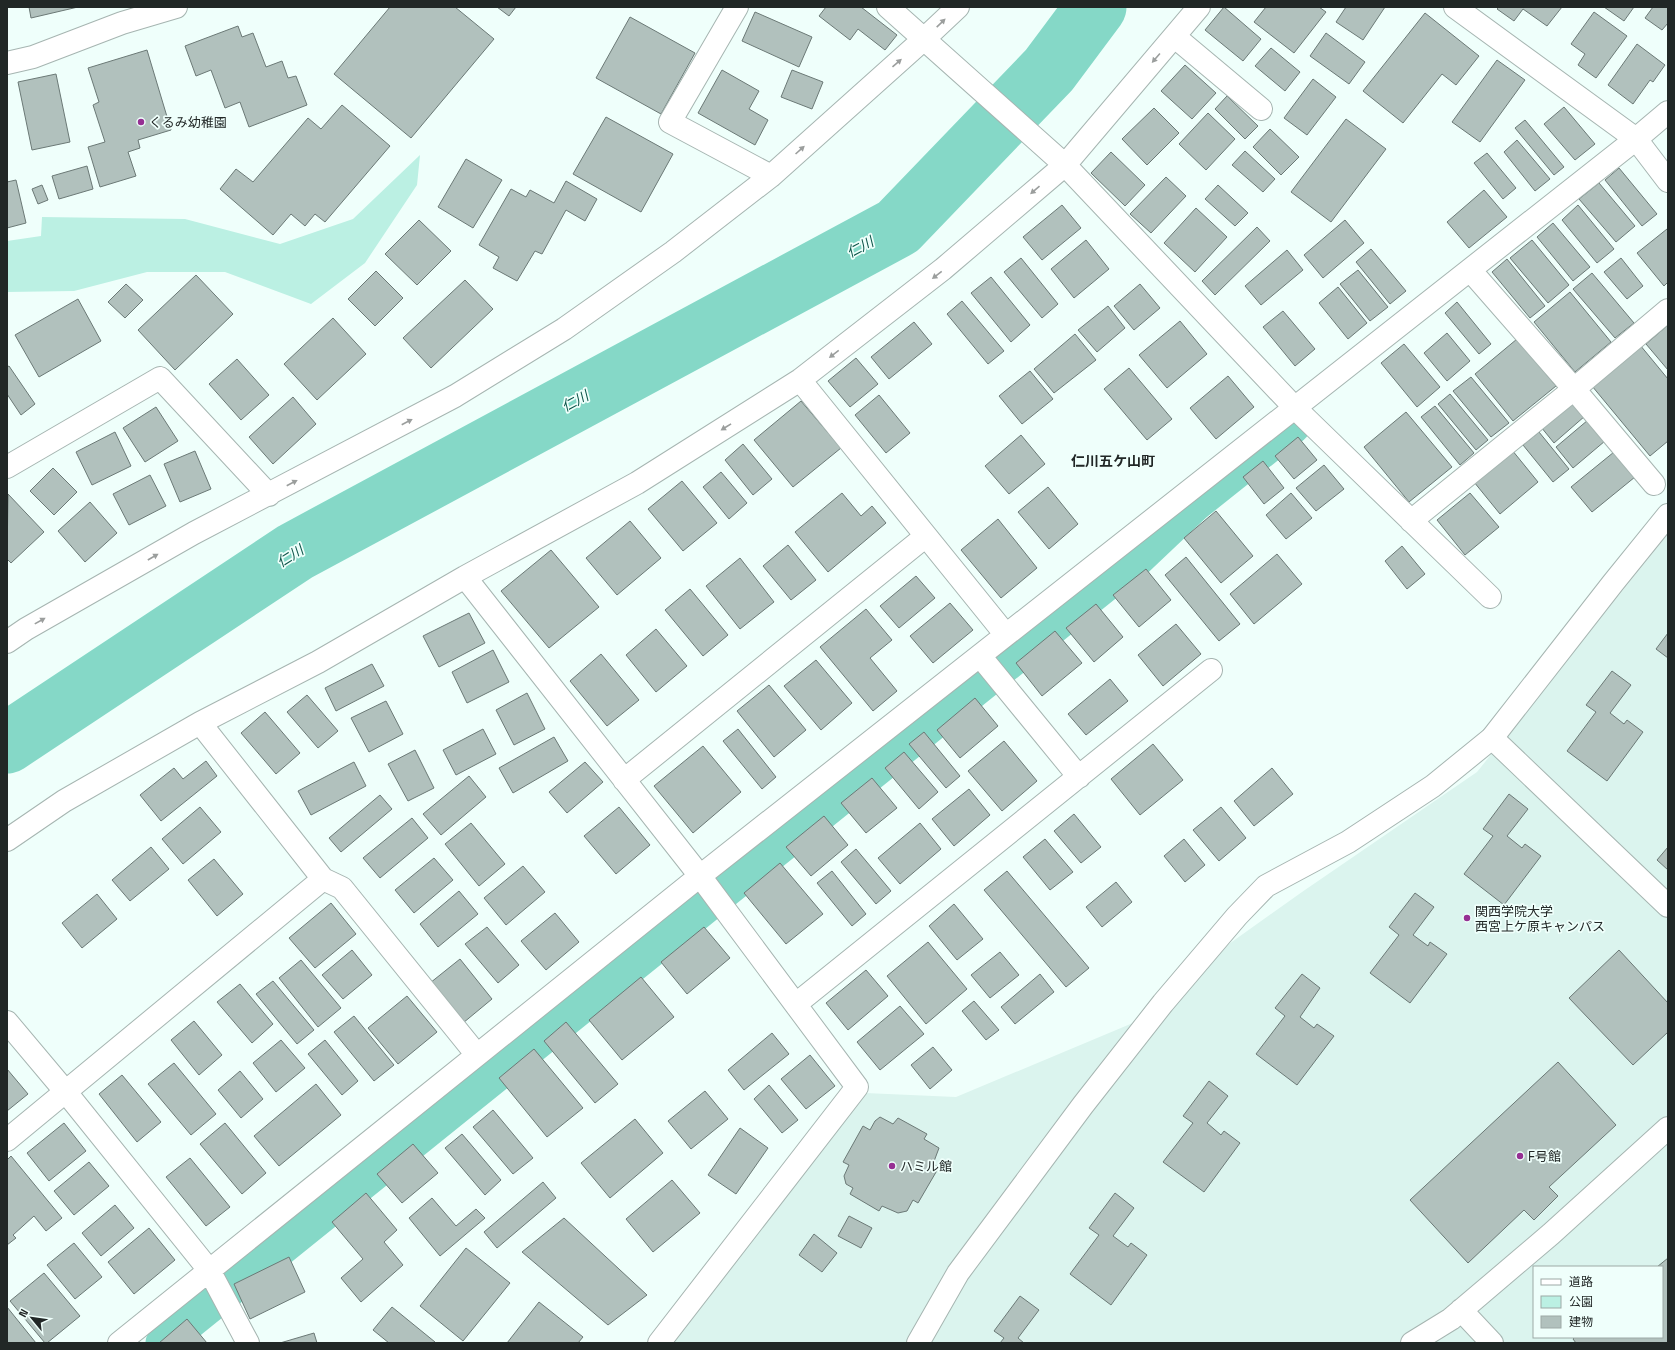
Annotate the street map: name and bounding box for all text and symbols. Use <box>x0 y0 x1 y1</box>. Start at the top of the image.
one-way arrow <box>936 18 946 28</box>
one-way arrow <box>1152 53 1161 64</box>
one-way arrow <box>893 59 902 68</box>
place label: くるみ幼稚園 <box>149 114 227 131</box>
marker: くるみ幼稚園 <box>136 117 146 127</box>
one-way arrow <box>795 145 806 154</box>
one-way arrow <box>1031 185 1040 194</box>
water label: 仁川 <box>843 232 878 262</box>
one-way arrow <box>931 270 942 279</box>
one-way arrow <box>828 350 839 358</box>
water label: 仁川 <box>558 386 593 416</box>
one-way arrow <box>401 419 413 425</box>
one-way arrow <box>720 423 732 430</box>
district label: 仁川五ケ山町 <box>1071 452 1155 470</box>
one-way arrow <box>287 479 298 486</box>
water label: 仁川 <box>273 540 308 571</box>
one-way arrow <box>147 553 159 560</box>
one-way arrow <box>34 618 46 624</box>
place label: 関西学院大学 西宮上ケ原キャンパス <box>1475 903 1605 935</box>
marker: 関西学院大学 西宮上ケ原キャンパス <box>1462 913 1472 923</box>
place label: F号館 <box>1528 1148 1561 1165</box>
marker: F号館 <box>1515 1151 1525 1161</box>
place label: ハミル館 <box>900 1158 952 1175</box>
marker: ハミル館 <box>887 1161 897 1171</box>
legend <box>1533 1266 1663 1338</box>
text: 道路 <box>1569 1274 1593 1290</box>
text: 公園 <box>1569 1294 1593 1310</box>
north arrow <box>12 1298 52 1338</box>
text: N <box>15 1307 31 1320</box>
text: 建物 <box>1569 1314 1593 1330</box>

